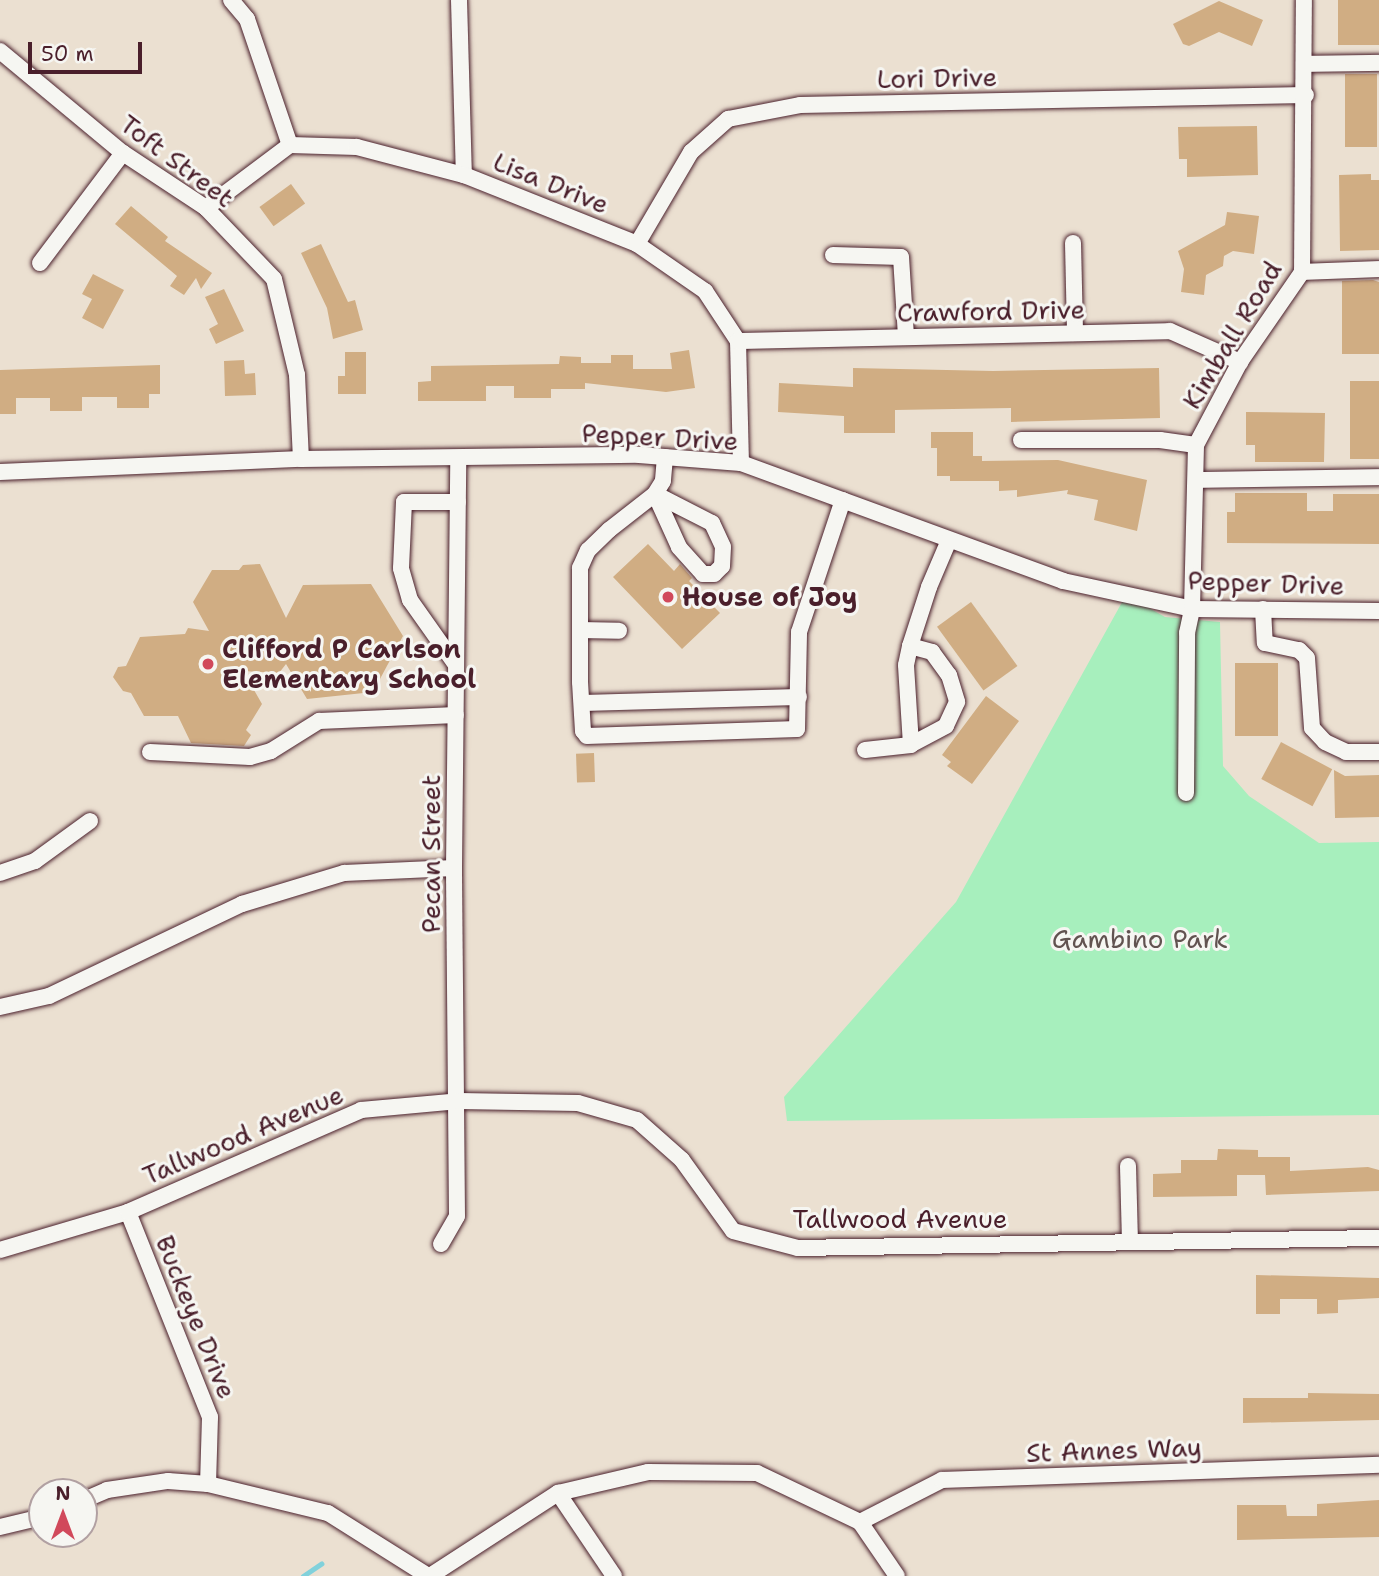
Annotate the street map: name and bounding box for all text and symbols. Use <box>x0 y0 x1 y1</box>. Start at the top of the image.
scale bar <box>32 28 145 72</box>
text: 50 m <box>41 40 94 68</box>
street label: Lori Drive <box>876 61 998 95</box>
street label: Toft Street <box>114 108 240 214</box>
street label: Lisa Drive <box>489 146 613 220</box>
street label: Kimball Road <box>1176 255 1288 415</box>
street label: Crawford Drive <box>897 294 1085 328</box>
street label: Pepper Drive <box>581 417 739 457</box>
street label: Pepper Drive <box>1187 565 1345 601</box>
place label: House of Joy <box>682 581 857 613</box>
marker: House of Joy <box>660 589 676 605</box>
place label: Clifford P Carlson Elementary School <box>222 633 476 694</box>
marker: Clifford P Carlson Elementary School <box>200 656 216 672</box>
street label: Pecan Street <box>415 775 447 933</box>
park label: Gambino Park <box>1052 923 1228 955</box>
street label: Tallwood Avenue <box>138 1079 348 1191</box>
street label: Tallwood Avenue <box>793 1203 1007 1235</box>
street label: Buckeye Drive <box>149 1231 243 1403</box>
street label: St Annes Way <box>1026 1431 1202 1469</box>
north arrow <box>28 1478 98 1548</box>
text: N <box>55 1481 71 1506</box>

